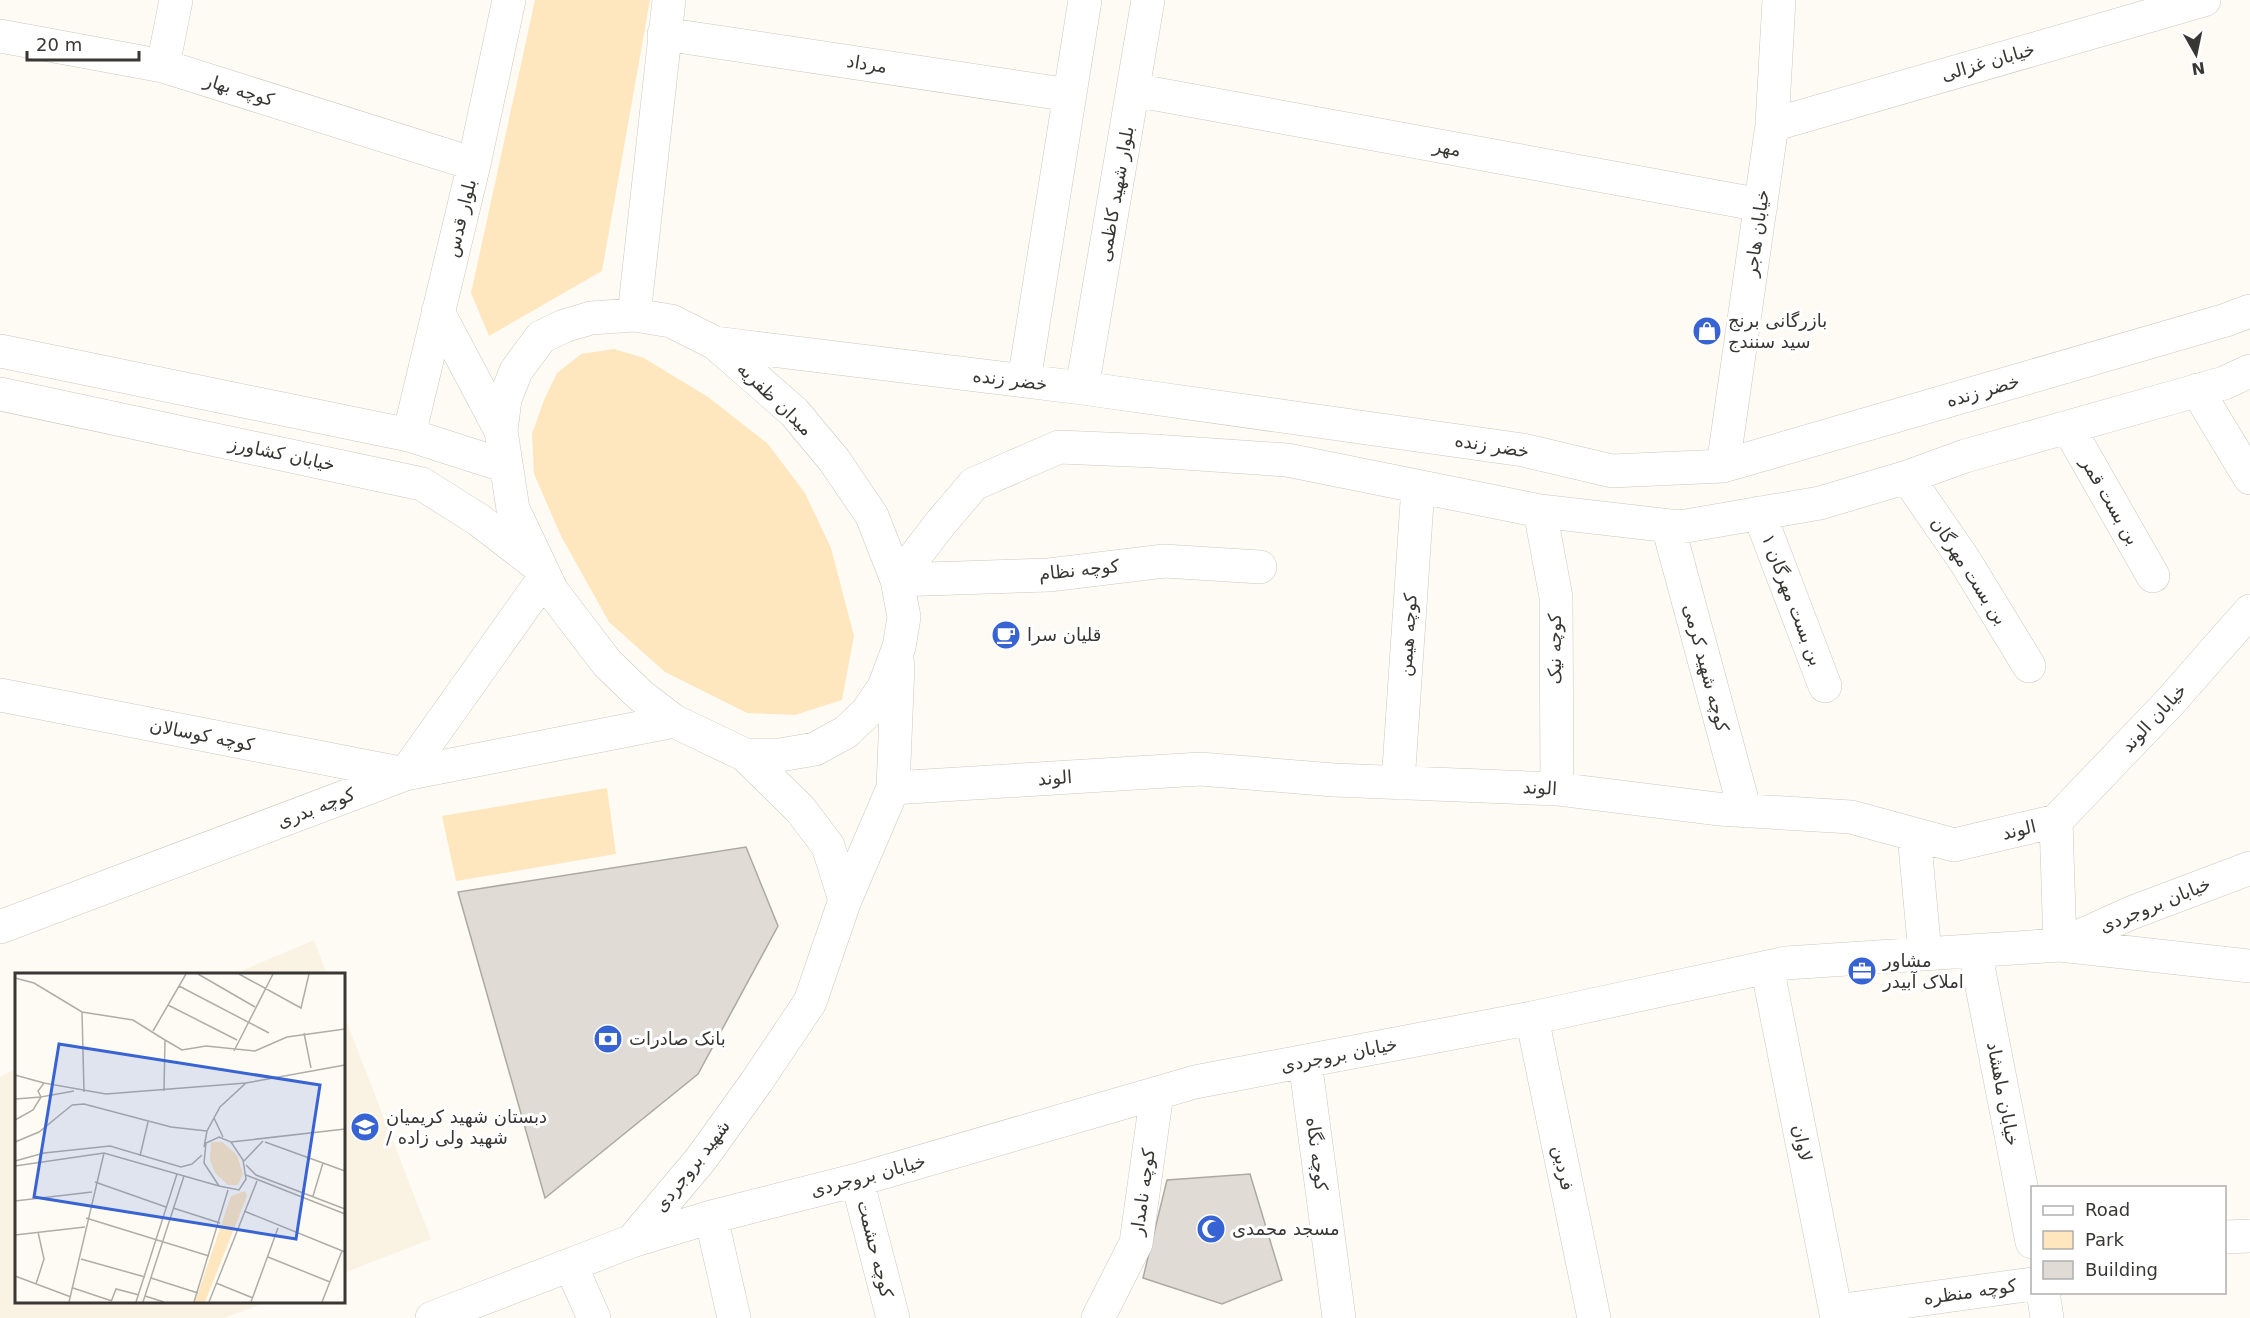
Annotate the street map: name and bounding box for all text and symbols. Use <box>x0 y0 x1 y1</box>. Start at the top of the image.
scale bar <box>27 24 140 62</box>
north arrow <box>2166 24 2226 84</box>
text: 20 m <box>36 34 82 55</box>
street label: خیابان غزالی <box>1939 38 2037 86</box>
street label: مرداد <box>845 50 889 78</box>
text: N <box>2190 58 2206 79</box>
street label: کوچه بهار <box>200 69 277 111</box>
street label: بلوار شهید کاظمی <box>1093 124 1139 264</box>
street label: مهر <box>1430 135 1463 161</box>
street label: بلوار قدس <box>441 177 481 259</box>
street label: خیابان هاجر <box>1740 188 1774 279</box>
place label: بازرگانی برنج سید سنندج <box>1728 310 1827 353</box>
shop icon: بازرگانی برنج سید سنندج <box>1691 315 1723 347</box>
street label: میدان ظفریه <box>733 358 817 440</box>
street label: خضر زنده <box>971 365 1049 395</box>
street label: خضر زنده <box>1944 370 2022 412</box>
street label: خضر زنده <box>1453 429 1531 463</box>
street label: خیابان کشاورز <box>226 432 337 476</box>
street label: بن بست قمر <box>2076 452 2144 549</box>
street label: بن بست مهرگان <box>1926 513 2012 629</box>
street label: بن بست مهرگان ۱ <box>1757 531 1827 669</box>
street label: کوچه نظام <box>1038 555 1121 585</box>
street label: کوچه هیمن <box>1394 592 1422 677</box>
street label: کوچه شهید کرمی <box>1678 602 1734 735</box>
street label: کوچه نیک <box>1544 613 1566 684</box>
cafe icon: قلیان سرا <box>990 619 1022 651</box>
place label: قلیان سرا <box>1027 624 1101 646</box>
street label: خیابان الوند <box>2117 679 2191 757</box>
street label: کوچه کوسالان <box>148 714 257 756</box>
street label: الوند <box>1037 766 1073 790</box>
street label: الوند <box>1522 776 1558 800</box>
street label: کوچه بدری <box>274 783 358 833</box>
street label: الوند <box>2000 815 2038 845</box>
street label: خیابان بروجردی <box>2096 873 2214 937</box>
place label: مشاور املاک آبیدر <box>1882 950 1964 992</box>
office icon: مشاور املاک آبیدر <box>1846 955 1878 987</box>
inset map <box>15 973 345 1303</box>
bank icon: بانک صادرات <box>592 1023 624 1055</box>
place label: بانک صادرات <box>629 1028 726 1049</box>
street label: خیابان بروجردی <box>1279 1033 1399 1077</box>
street label: خیابان ماهشاد <box>1983 1040 2024 1148</box>
place label: دبستان شهید کریمیان / شهید ولی زاده <box>386 1106 547 1149</box>
school or university icon: دبستان شهید کریمیان / شهید ولی زاده <box>349 1111 381 1143</box>
street label: شهید بروجردی <box>649 1116 735 1216</box>
street label: کوچه نگاه <box>1302 1116 1332 1193</box>
street label: لاوان <box>1788 1123 1816 1163</box>
street label: فردین <box>1548 1144 1578 1192</box>
street label: کوچه نامدار <box>1126 1147 1160 1238</box>
street label: خیابان بروجردی <box>808 1150 928 1202</box>
legend <box>2031 1186 2226 1294</box>
street label: کوچه حشمت <box>852 1198 898 1300</box>
text: Road <box>2085 1199 2130 1220</box>
mosque icon: مسجد محمدی <box>1195 1213 1227 1245</box>
place label: مسجد محمدی <box>1232 1218 1340 1239</box>
text: Park <box>2085 1229 2124 1250</box>
text: Building <box>2085 1259 2158 1280</box>
street label: کوچه منظره <box>1922 1275 2018 1309</box>

